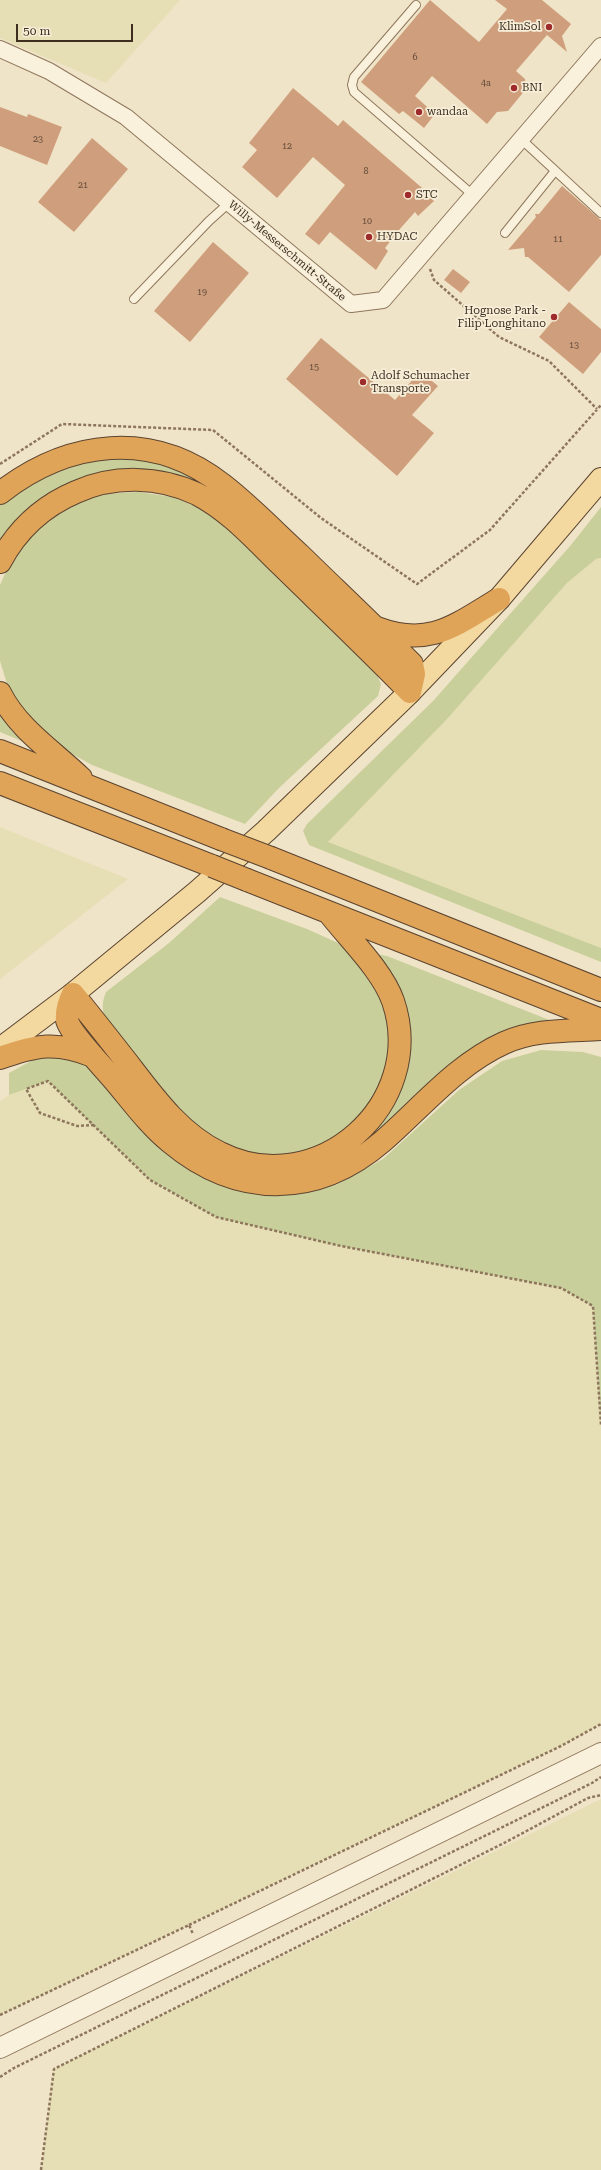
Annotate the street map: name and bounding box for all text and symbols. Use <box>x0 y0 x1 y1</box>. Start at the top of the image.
scale bar <box>18 16 135 42</box>
place label: KlimSol <box>499 20 541 34</box>
marker: KlimSol <box>544 22 554 32</box>
text: 50 m <box>23 24 50 38</box>
house number: 6 <box>412 52 418 62</box>
house number: 4a <box>481 78 491 88</box>
place label: BNI <box>522 81 542 95</box>
marker: BNI <box>509 83 519 93</box>
place label: wandaa <box>427 105 468 119</box>
marker: wandaa <box>414 107 424 117</box>
house number: 23 <box>33 134 43 144</box>
house number: 12 <box>282 141 292 151</box>
house number: 8 <box>363 166 369 176</box>
house number: 21 <box>78 180 88 190</box>
place label: STC <box>416 188 438 202</box>
marker: STC <box>403 190 413 200</box>
street label: Willy-Messerschmitt-Straße <box>226 198 348 304</box>
house number: 10 <box>362 216 372 226</box>
place label: HYDAC <box>377 230 417 244</box>
marker: HYDAC <box>364 232 374 242</box>
house number: 11 <box>553 234 563 244</box>
house number: 19 <box>197 287 207 297</box>
place label: Hognose Park - Filip Longhitano <box>458 304 546 330</box>
marker: Hognose Park - Filip Longhitano <box>549 312 559 322</box>
house number: 13 <box>569 340 579 350</box>
house number: 15 <box>309 362 319 372</box>
place label: Adolf Schumacher Transporte <box>371 369 470 395</box>
marker: Adolf Schumacher Transporte <box>358 377 368 387</box>

